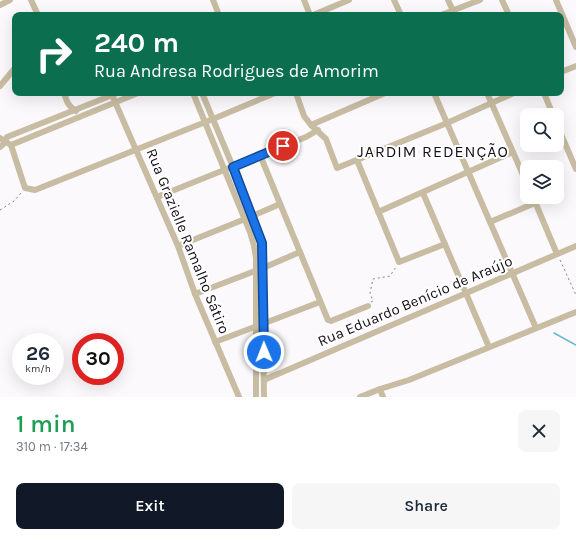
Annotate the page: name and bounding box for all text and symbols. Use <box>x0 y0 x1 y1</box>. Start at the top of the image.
text: 240 m <box>94 26 179 59</box>
icon: right <box>28 28 80 80</box>
text: Rua Andresa Rodrigues de Amorim <box>94 60 379 82</box>
map controls <box>520 108 564 204</box>
button: search <box>520 108 564 152</box>
pin <box>266 129 300 163</box>
icon: arrive <box>272 135 294 157</box>
district label: JARDIM REDENÇÃO <box>357 142 509 161</box>
street label: Rua Grazielle Ramalho Sátiro <box>143 146 233 336</box>
button: layers <box>520 160 564 204</box>
street label: Rua Eduardo Benício de Araújo <box>315 252 515 350</box>
position arrow <box>243 331 285 373</box>
speed limit sign: 30 <box>72 333 124 385</box>
text: 26 <box>26 342 50 365</box>
text: km/h <box>25 363 51 375</box>
text: 1 min <box>16 410 76 438</box>
button: close <box>518 410 560 452</box>
text: 310 m · 17:34 <box>16 439 88 454</box>
button: Exit <box>16 483 284 529</box>
button: Share <box>292 483 560 529</box>

